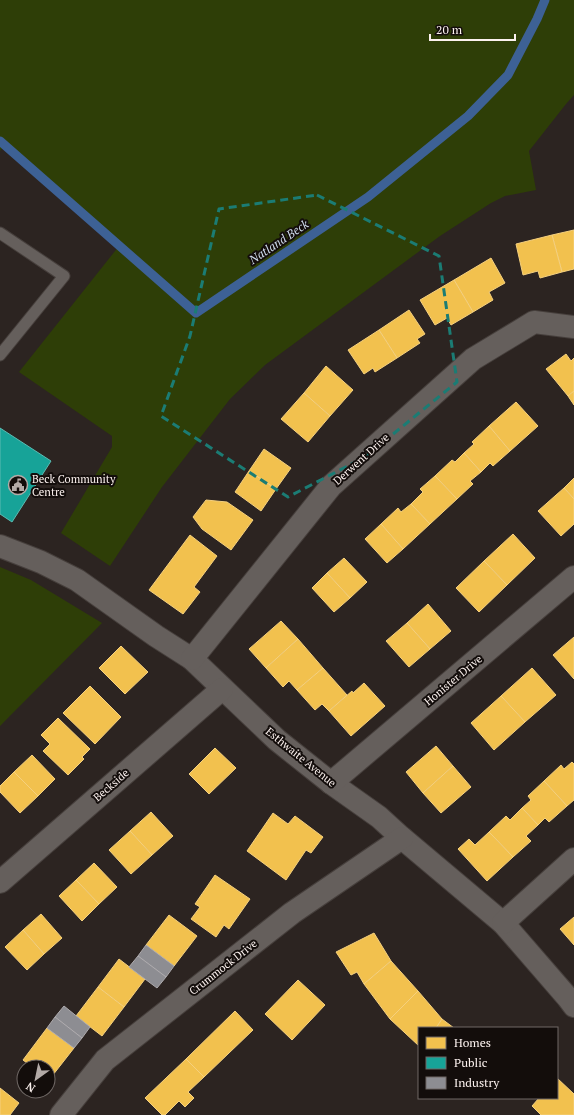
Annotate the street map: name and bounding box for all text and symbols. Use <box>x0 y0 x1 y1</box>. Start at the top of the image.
scale bar <box>430 16 515 42</box>
text: 20 m <box>436 22 463 37</box>
water label: Natland Beck <box>245 216 311 268</box>
street label: Derwent Drive <box>330 430 392 488</box>
place label: Beck Community Centre <box>32 472 116 499</box>
public building icon: Beck Community Centre <box>7 474 29 496</box>
street label: Honister Drive <box>421 651 485 708</box>
street label: Esthwaite Avenue <box>263 724 339 790</box>
street label: Beckside <box>90 765 132 804</box>
street label: Crummock Drive <box>186 936 260 998</box>
legend <box>418 1027 558 1099</box>
text: Homes <box>454 1035 491 1050</box>
text: Public <box>454 1055 488 1070</box>
north arrow <box>16 1059 56 1099</box>
text: Industry <box>454 1075 500 1090</box>
text: N <box>23 1079 38 1096</box>

